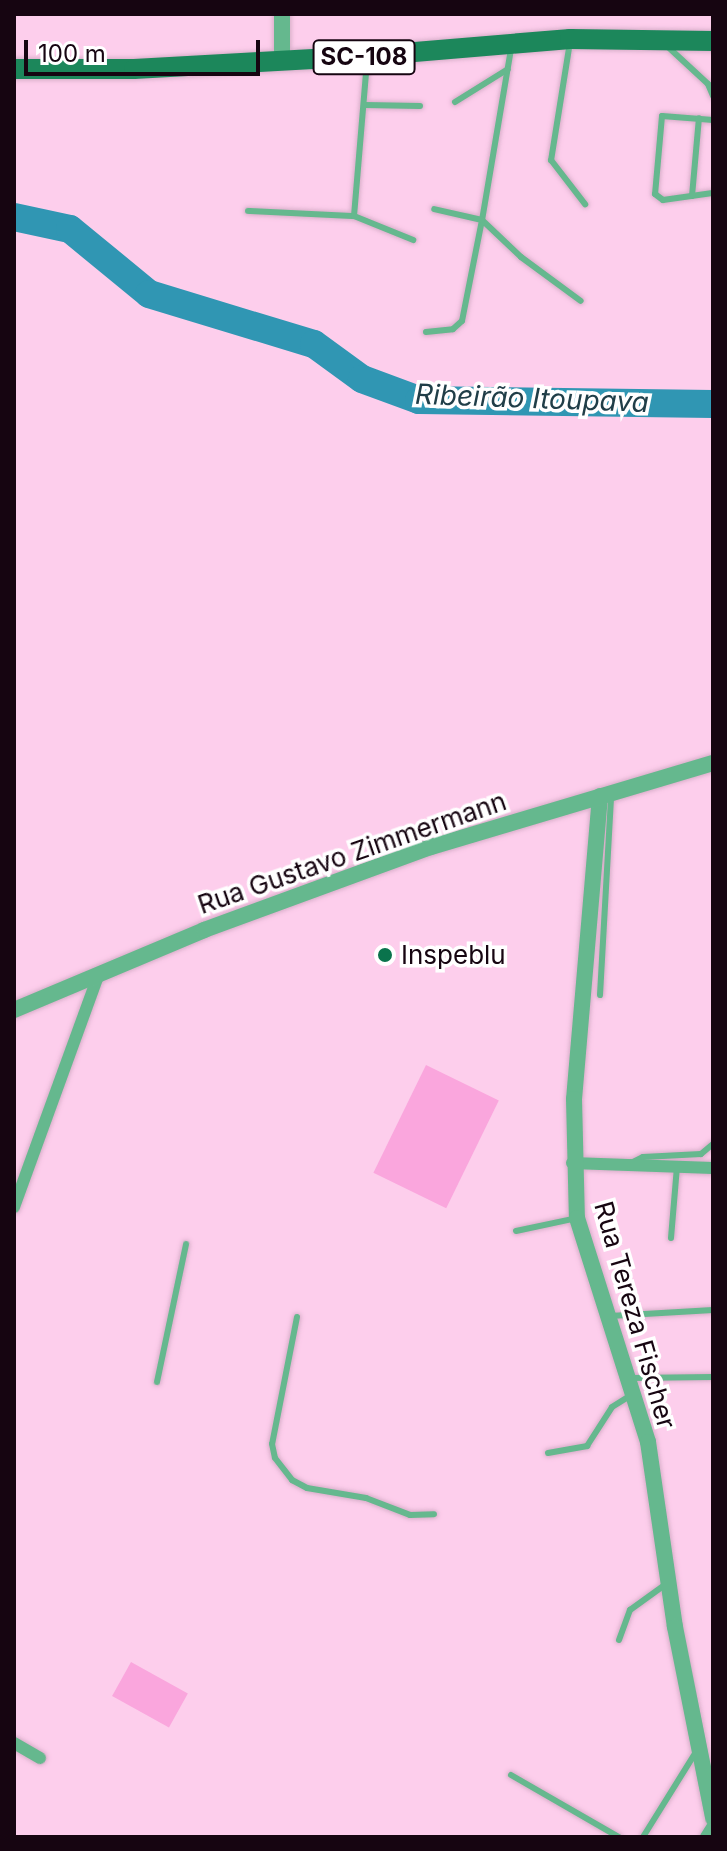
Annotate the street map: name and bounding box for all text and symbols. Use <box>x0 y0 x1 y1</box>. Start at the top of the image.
scale bar <box>28 24 264 74</box>
road number: SC-108 <box>312 37 416 77</box>
text: 100 m <box>38 39 106 68</box>
water label: Ribeirão Itoupava <box>415 377 649 419</box>
street label: Rua Gustavo Zimmermann <box>194 786 510 920</box>
place label: Inspeblu <box>401 939 506 971</box>
marker: Inspeblu <box>376 946 394 964</box>
street label: Rua Tereza Fischer <box>588 1198 682 1432</box>

